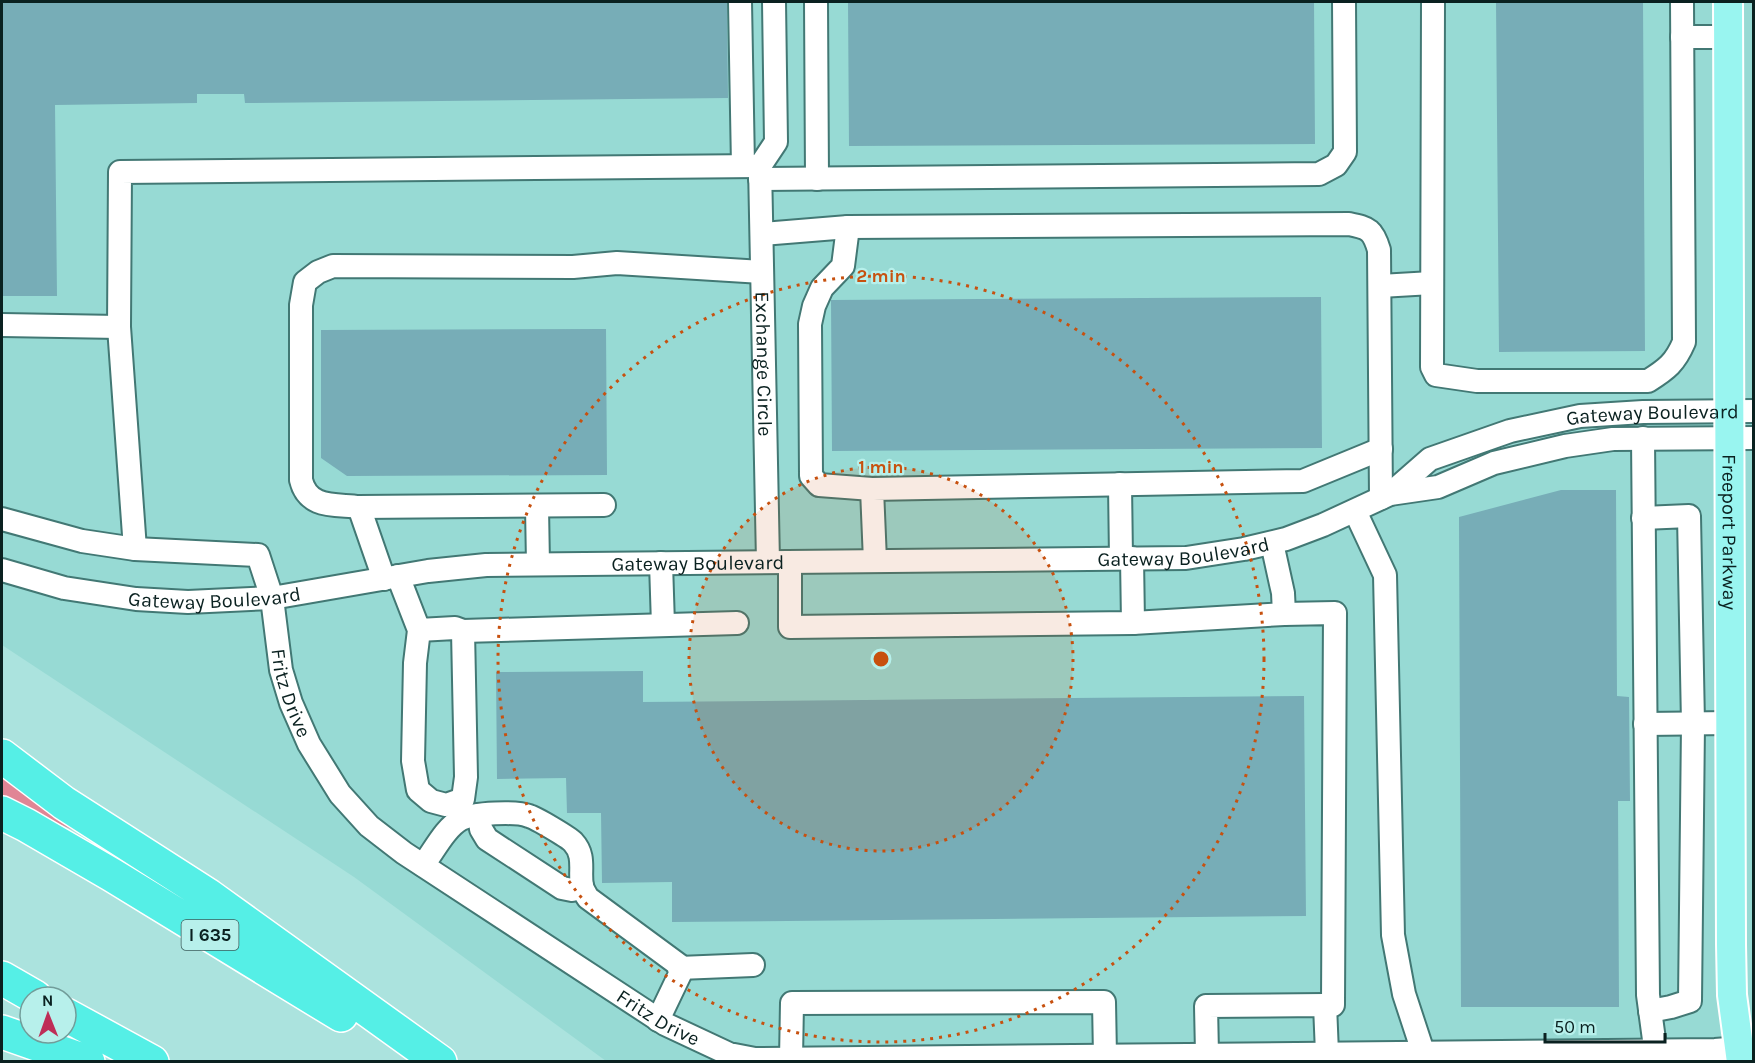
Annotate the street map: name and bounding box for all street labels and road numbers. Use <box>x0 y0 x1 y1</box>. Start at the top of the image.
street label: Exchange Circle <box>751 291 777 437</box>
street label: Gateway Boulevard <box>1564 400 1739 430</box>
street label: Freeport Parkway <box>1718 454 1741 610</box>
street label: Gateway Boulevard <box>1097 532 1271 570</box>
street label: Gateway Boulevard <box>611 551 784 575</box>
street label: Gateway Boulevard <box>127 582 302 614</box>
street label: Fritz Drive <box>267 647 316 741</box>
road number: I 635 <box>182 920 238 950</box>
street label: Fritz Drive <box>613 984 703 1050</box>

